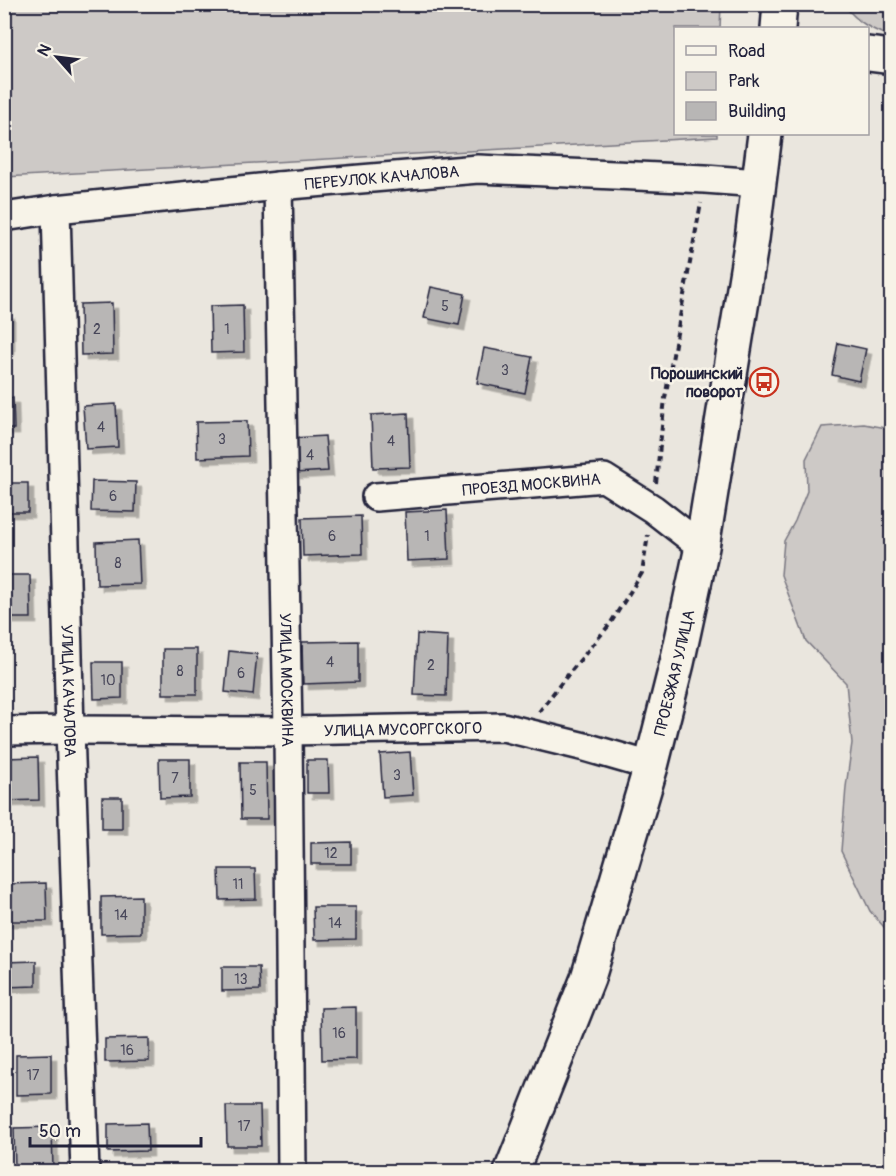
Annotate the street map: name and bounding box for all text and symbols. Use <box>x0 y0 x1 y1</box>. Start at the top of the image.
north arrow <box>27 27 87 87</box>
legend <box>674 27 869 135</box>
text: Road <box>728 40 765 63</box>
text: N <box>33 41 56 60</box>
text: Park <box>728 70 760 93</box>
text: Building <box>728 100 786 123</box>
street label: ПЕРЕУЛОК КАЧАЛОВА <box>304 162 460 195</box>
house number: 5 <box>441 298 449 315</box>
house number: 2 <box>93 321 101 338</box>
house number: 1 <box>224 321 230 338</box>
house number: 3 <box>501 362 509 379</box>
place label: Порошинский поворот <box>651 364 744 402</box>
bus stop icon: Порошинский поворот <box>748 366 780 398</box>
house number: 4 <box>97 419 105 436</box>
house number: 3 <box>218 431 226 448</box>
house number: 4 <box>387 433 395 450</box>
house number: 4 <box>306 447 314 464</box>
street label: ПРОЕЗД МОСКВИНА <box>462 469 602 501</box>
house number: 6 <box>109 488 117 505</box>
house number: 6 <box>328 528 336 545</box>
house number: 1 <box>424 528 430 545</box>
house number: 8 <box>114 555 122 572</box>
street label: ПРОЕЗЖАЯ УЛИЦА <box>650 608 699 738</box>
street label: УЛИЦА МОСКВИНА <box>275 613 297 747</box>
street label: УЛИЦА КАЧАЛОВА <box>56 624 80 758</box>
house number: 4 <box>326 654 334 671</box>
house number: 2 <box>427 657 435 674</box>
house number: 8 <box>176 663 184 680</box>
house number: 6 <box>237 665 245 682</box>
house number: 10 <box>100 672 116 689</box>
street label: УЛИЦА МУСОРГСКОГО <box>324 718 482 741</box>
house number: 3 <box>393 767 401 784</box>
house number: 7 <box>171 770 179 787</box>
house number: 5 <box>249 782 257 799</box>
house number: 12 <box>324 845 338 862</box>
house number: 11 <box>233 876 243 893</box>
house number: 14 <box>114 907 128 924</box>
house number: 14 <box>328 915 342 932</box>
house number: 13 <box>234 971 248 988</box>
house number: 16 <box>332 1025 346 1042</box>
house number: 16 <box>120 1042 134 1059</box>
house number: 17 <box>27 1067 40 1084</box>
scale bar <box>30 1110 201 1148</box>
house number: 17 <box>238 1118 251 1135</box>
text: 50 m <box>39 1120 81 1143</box>

